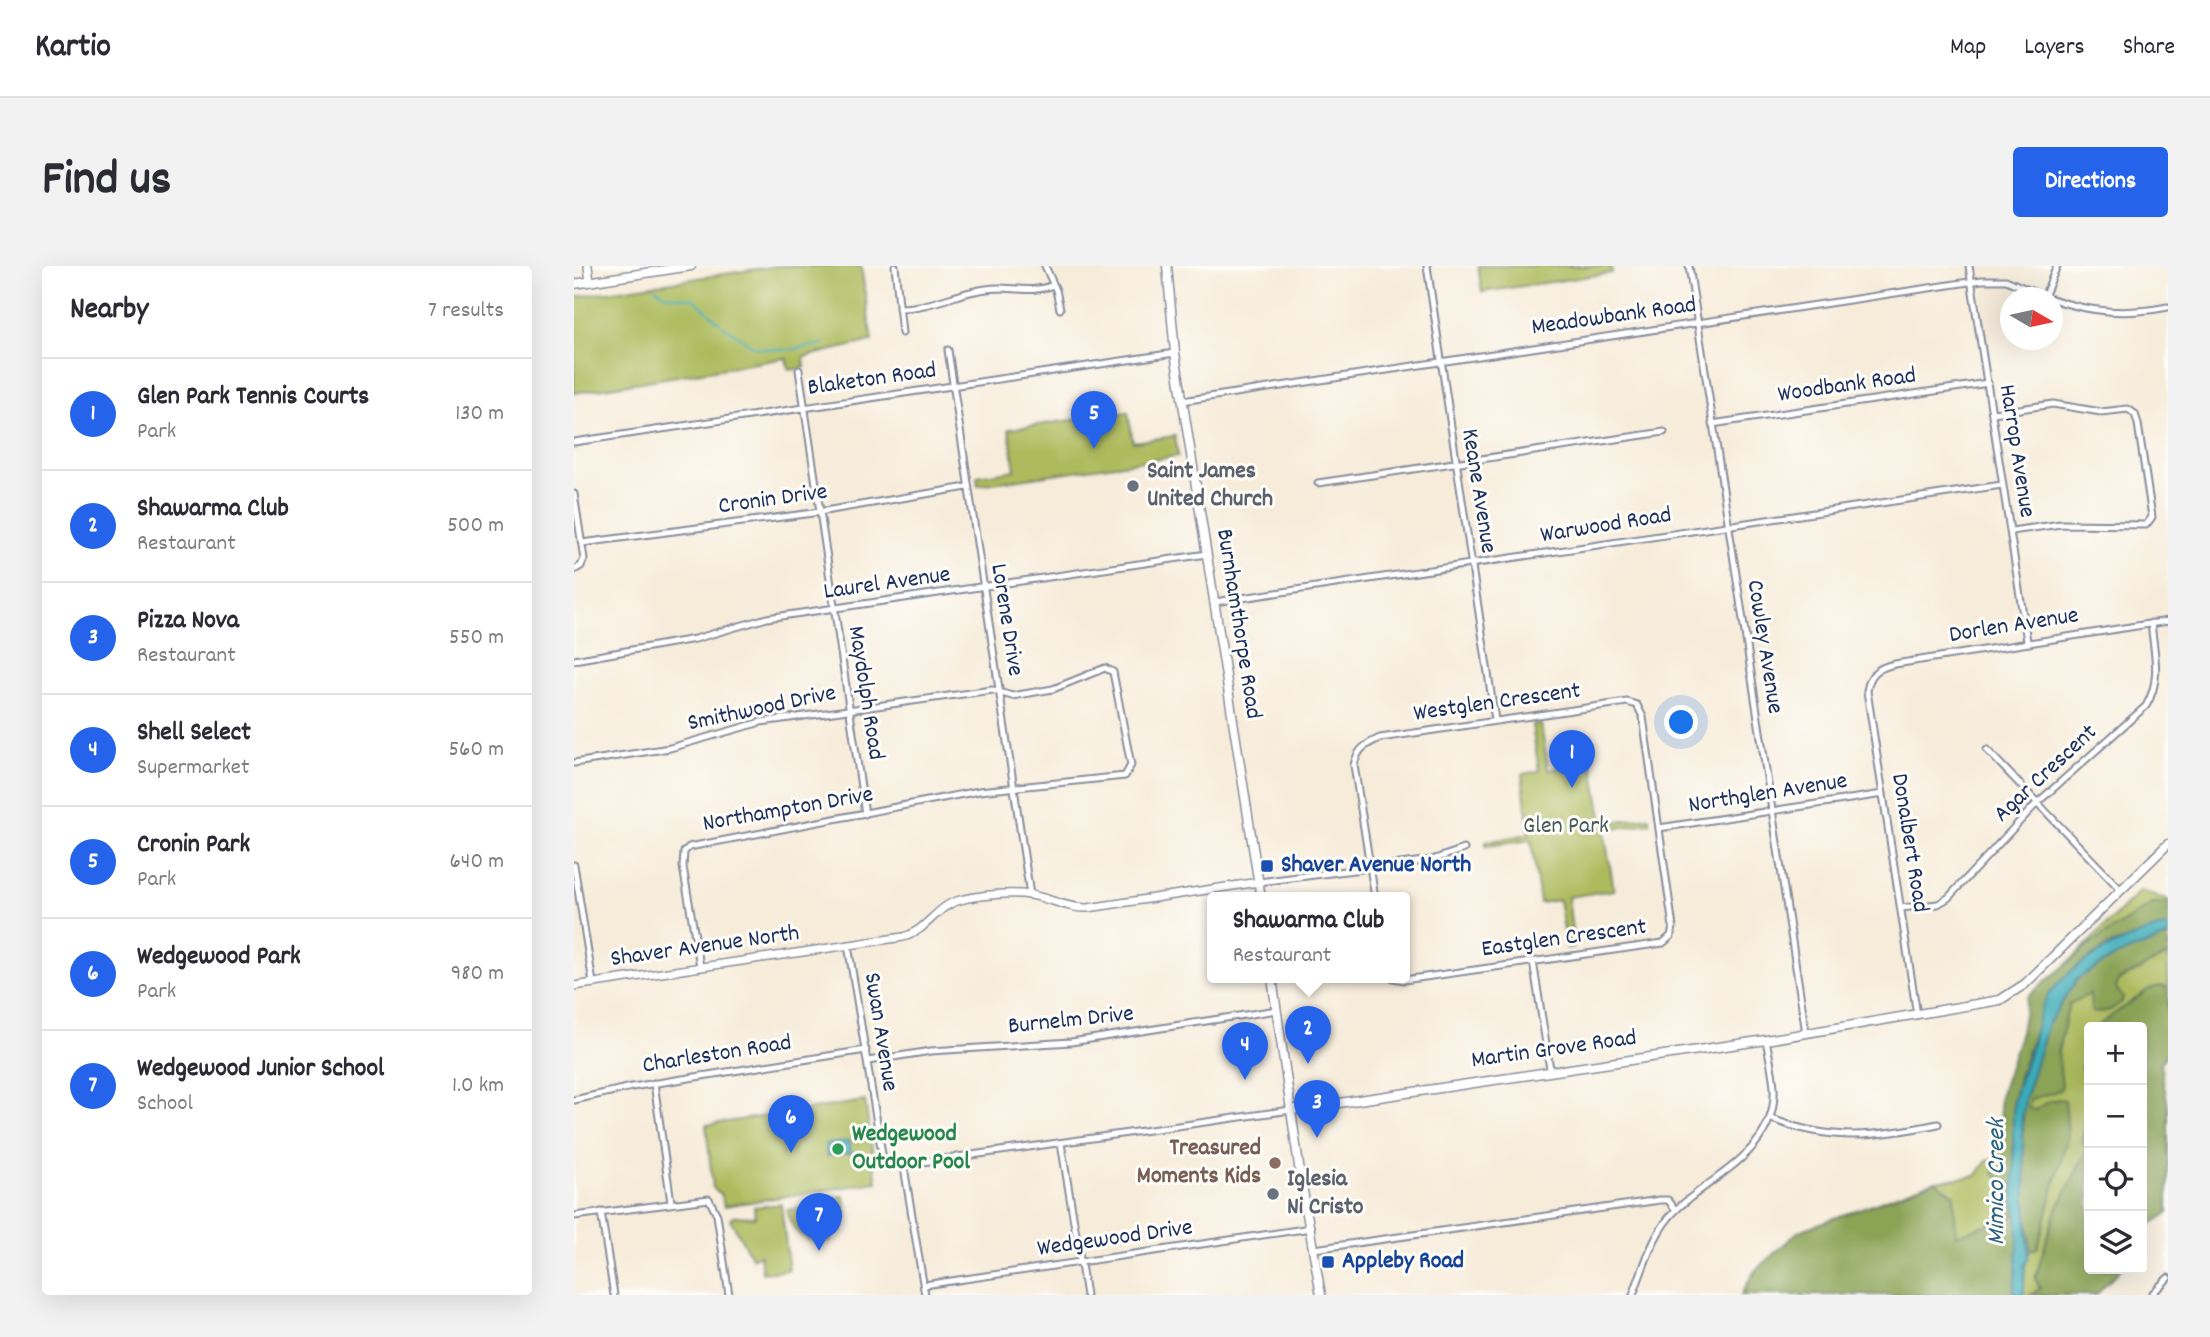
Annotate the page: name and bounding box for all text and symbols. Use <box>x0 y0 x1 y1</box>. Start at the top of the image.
text: Kartio <box>35 25 111 72</box>
text: Map <box>1950 31 1986 65</box>
text: Layers <box>2024 31 2085 65</box>
text: Share <box>2123 31 2175 65</box>
text: Find us <box>42 147 171 217</box>
button: Directions <box>2013 147 2168 217</box>
north arrow <box>2000 287 2063 350</box>
street label: Meadowbank Road <box>1529 289 1699 345</box>
text: Nearby <box>70 290 148 333</box>
text: 7 results <box>428 295 504 328</box>
street label: Blaketon Road <box>805 354 939 406</box>
street label: Woodbank Road <box>1776 359 1918 413</box>
text: Glen Park Tennis Courts <box>137 379 369 416</box>
street label: Harrop Avenue <box>1989 382 2043 520</box>
pin: 5 <box>1071 391 1117 449</box>
text: 1 <box>90 398 96 431</box>
text: 130 m <box>455 398 504 431</box>
text: Park <box>137 416 176 449</box>
street label: Keane Avenue <box>1451 426 1505 556</box>
place label: Saint James United Church <box>1147 455 1273 517</box>
street label: Cronin Drive <box>716 476 830 524</box>
marker: Saint James United Church <box>1125 478 1141 494</box>
text: Shawarma Club <box>137 491 289 528</box>
street label: Warwood Road <box>1538 499 1674 553</box>
text: 2 <box>88 510 98 543</box>
text: 500 m <box>447 510 504 543</box>
street label: Burnhamthorpe Road <box>1206 527 1270 721</box>
text: Restaurant <box>137 528 236 561</box>
street label: Laurel Avenue <box>821 558 953 610</box>
street label: Lorene Drive <box>980 561 1032 679</box>
street label: Cowley Avenue <box>1737 578 1791 716</box>
street label: Dorlen Avenue <box>1947 599 2081 653</box>
text: Pizza Nova <box>137 603 239 640</box>
text: 3 <box>88 622 98 655</box>
text: 550 m <box>449 622 504 655</box>
street label: Maydolph Road <box>838 624 892 762</box>
text: Restaurant <box>137 640 236 673</box>
street label: Westglen Crescent <box>1411 674 1583 732</box>
street label: Smithwood Drive <box>685 677 839 741</box>
your location <box>1664 705 1698 739</box>
text: Shell Select <box>137 715 251 752</box>
street label: Agar Crescent <box>1987 717 2106 831</box>
pin: 1 <box>1549 730 1595 788</box>
text: 4 <box>88 734 98 767</box>
text: 560 m <box>448 734 504 767</box>
text: Supermarket <box>137 752 249 785</box>
street label: Northglen Avenue <box>1686 765 1850 823</box>
street label: Donalbert Road <box>1881 771 1937 915</box>
street label: Northampton Drive <box>700 778 876 842</box>
park label: Glen Park <box>1523 810 1609 844</box>
text: Cronin Park <box>137 827 250 864</box>
text: 5 <box>88 846 98 879</box>
text: 640 m <box>450 846 504 879</box>
place label: Shaver Avenue North <box>1281 849 1471 883</box>
marker: Shaver Avenue North <box>1259 858 1275 874</box>
text: Park <box>137 864 176 897</box>
popup <box>1207 892 1410 983</box>
text: Shawarma Club <box>1233 903 1384 940</box>
street label: Eastglen Crescent <box>1479 911 1649 967</box>
street label: Shaver Avenue North <box>608 917 802 977</box>
text: Wedgewood Park <box>137 939 301 976</box>
text: Restaurant <box>1233 940 1331 973</box>
text: 6 <box>87 958 99 991</box>
text: 980 m <box>451 958 504 991</box>
street label: Swan Avenue <box>854 970 906 1094</box>
text: Park <box>137 976 176 1009</box>
street label: Burnelm Drive <box>1006 997 1136 1045</box>
pin: 2 <box>1285 1006 1331 1064</box>
pin: 4 <box>1222 1022 1268 1080</box>
street label: Martin Grove Road <box>1469 1022 1639 1078</box>
map controls <box>2084 1022 2147 1274</box>
button: + <box>2084 1022 2147 1085</box>
street label: Charleston Road <box>640 1026 794 1084</box>
text: Wedgewood Junior School <box>137 1051 384 1088</box>
text: 7 <box>89 1070 97 1103</box>
text: 1.0 km <box>452 1070 504 1103</box>
pin: 3 <box>1294 1080 1340 1138</box>
button: − <box>2084 1085 2147 1148</box>
text: School <box>137 1088 193 1121</box>
pin: 6 <box>768 1095 814 1153</box>
water label: Mimico Creek <box>1979 1116 2016 1245</box>
place label: Wedgewood Outdoor Pool <box>852 1118 970 1180</box>
place label: Treasured Moments Kids <box>1137 1132 1261 1194</box>
marker: Wedgewood Outdoor Pool <box>830 1141 846 1157</box>
button: locate <box>2084 1148 2147 1211</box>
marker: Treasured Moments Kids <box>1267 1155 1283 1171</box>
place label: Iglesia Ni Cristo <box>1287 1163 1364 1225</box>
marker: Iglesia Ni Cristo <box>1265 1186 1281 1202</box>
pin: 7 <box>796 1193 842 1251</box>
street label: Wedgewood Drive <box>1035 1211 1195 1267</box>
button: layers <box>2084 1211 2147 1274</box>
place label: Appleby Road <box>1342 1245 1464 1279</box>
marker: Appleby Road <box>1320 1254 1336 1270</box>

